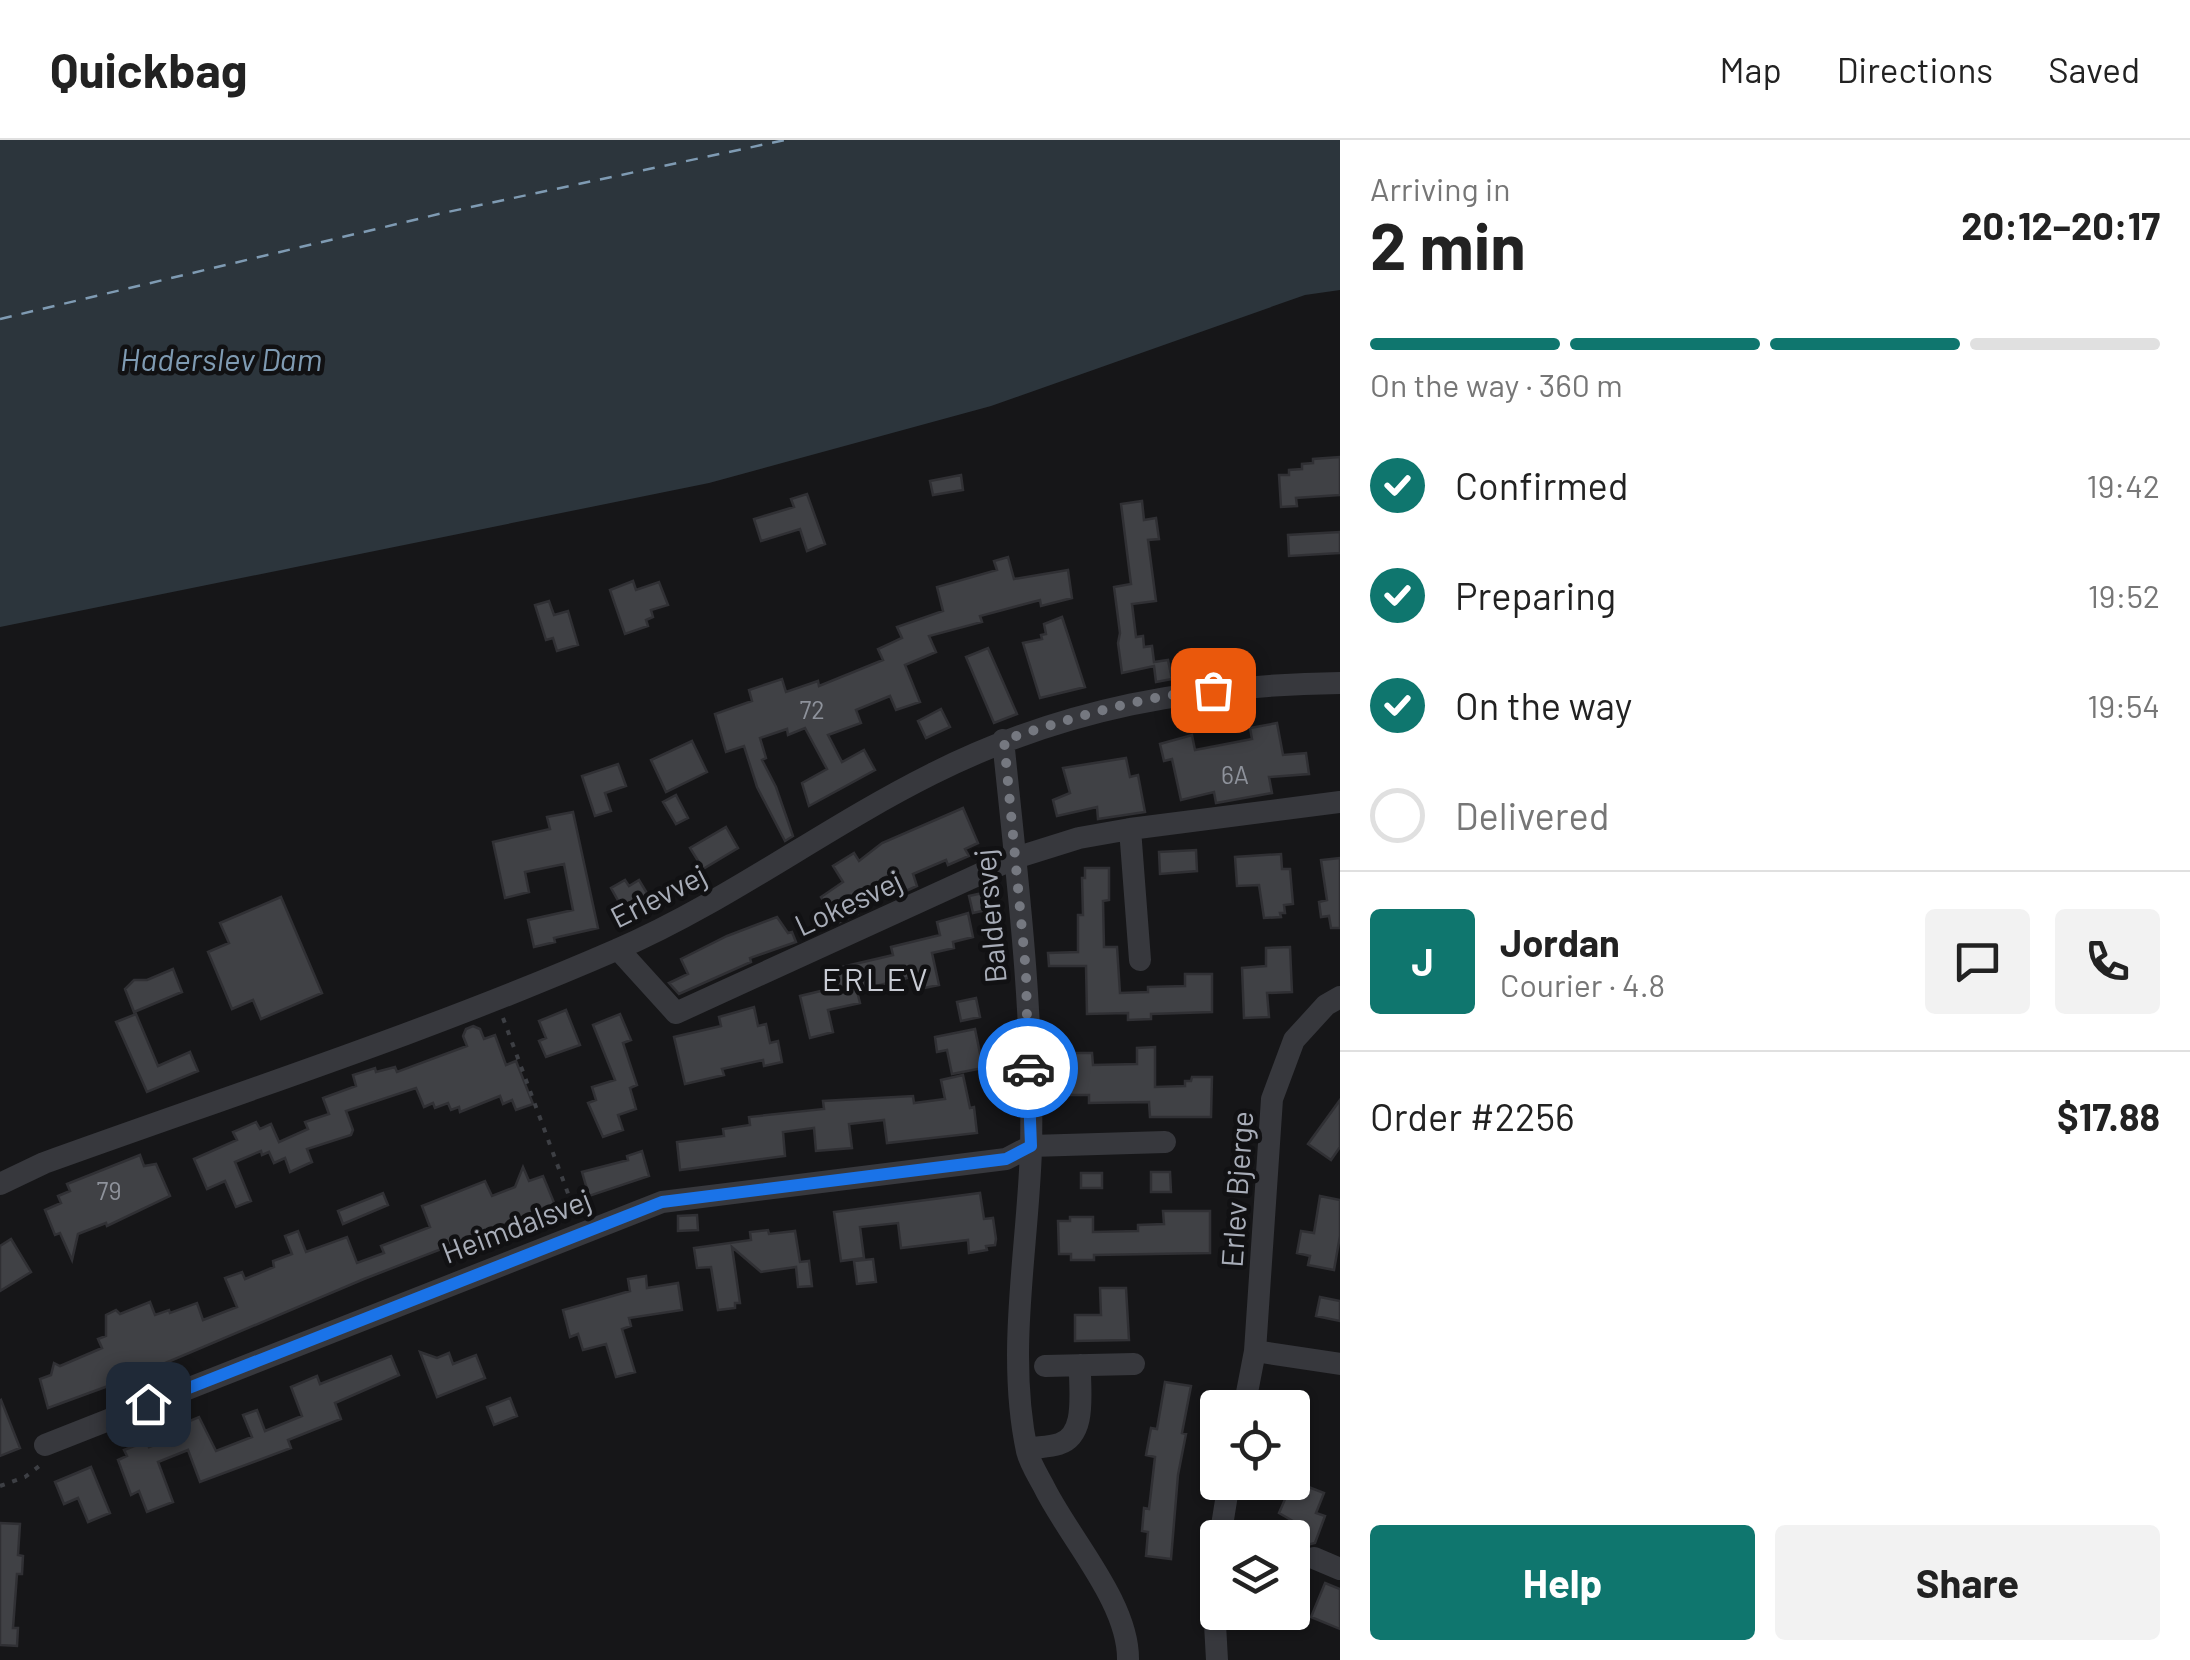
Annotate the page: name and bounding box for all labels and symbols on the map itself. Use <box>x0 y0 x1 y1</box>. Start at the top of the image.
water label: Haderslev Dam <box>120 339 322 377</box>
pin <box>1171 648 1256 733</box>
house number: 72 <box>799 694 825 724</box>
house number: 6A <box>1221 759 1249 789</box>
street label: Baldersvej <box>965 847 1013 985</box>
street label: Erlevvej <box>604 856 712 934</box>
street label: Lokesvej <box>789 862 907 942</box>
district label: ERLEV <box>822 959 930 997</box>
courier <box>978 1018 1078 1118</box>
street label: Erlev Bjerge <box>1213 1110 1259 1268</box>
house number: 79 <box>97 1175 121 1205</box>
street label: Heimdalsvej <box>436 1180 596 1270</box>
pin <box>106 1362 191 1447</box>

